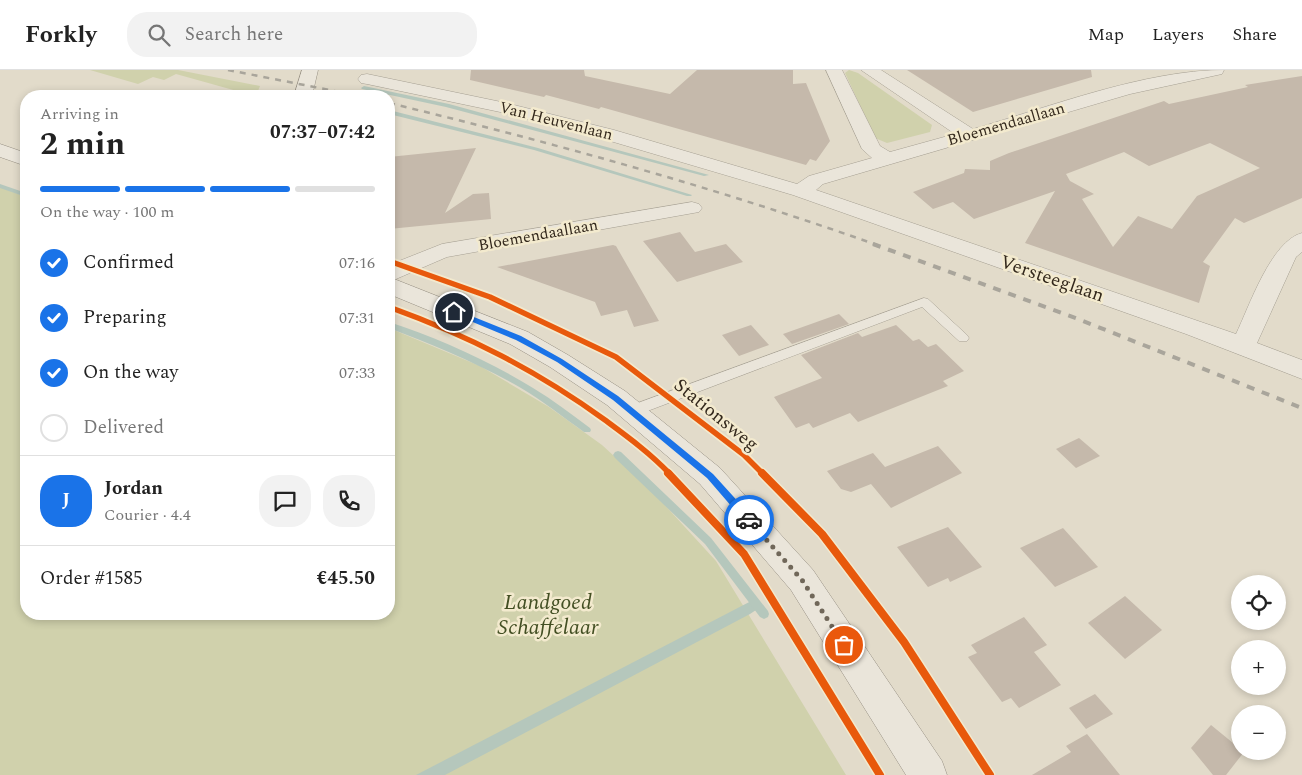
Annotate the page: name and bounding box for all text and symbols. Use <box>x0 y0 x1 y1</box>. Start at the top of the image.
search box <box>127 12 477 57</box>
text: Forkly <box>25 17 97 53</box>
text: Search here <box>185 20 283 49</box>
icon: search <box>145 21 173 49</box>
text: Map <box>1088 21 1124 48</box>
text: Layers <box>1152 21 1204 48</box>
text: Share <box>1232 21 1277 48</box>
street label: Van Heuvenlaan <box>497 95 615 147</box>
street label: Bloemendaallaan <box>944 96 1068 152</box>
text: Arriving in <box>40 102 119 126</box>
text: 07:37–07:42 <box>270 118 375 147</box>
text: 2 min <box>40 120 125 169</box>
text: On the way · 100 m <box>40 200 174 224</box>
street label: Bloemendaallaan <box>476 213 600 257</box>
text: Confirmed <box>83 248 174 277</box>
street label: Versteeglaan <box>996 248 1108 310</box>
icon: check <box>40 249 68 277</box>
text: 07:16 <box>339 251 375 275</box>
pin <box>433 291 475 333</box>
icon: home <box>440 298 468 326</box>
text: Preparing <box>83 303 167 332</box>
icon: check <box>40 304 68 332</box>
text: 07:31 <box>339 306 375 330</box>
text: On the way <box>83 358 179 387</box>
icon: check <box>40 359 68 387</box>
text: 07:33 <box>339 361 375 385</box>
street label: Stationsweg <box>667 372 765 458</box>
text: Delivered <box>83 413 164 442</box>
text: Jordan <box>104 474 163 503</box>
button: chat <box>259 475 311 527</box>
button: phone <box>323 475 375 527</box>
text: J <box>62 486 70 515</box>
courier <box>724 495 774 545</box>
text: Courier · 4.4 <box>104 503 191 527</box>
icon: car <box>735 506 763 534</box>
text: Order #1585 <box>40 564 143 593</box>
text: €45.50 <box>317 564 375 593</box>
map controls <box>1231 575 1286 760</box>
button: locate <box>1231 575 1286 630</box>
park label: Landgoed Schaffelaar <box>498 586 599 644</box>
pin <box>823 624 865 666</box>
icon: bag <box>830 631 858 659</box>
button: + <box>1231 640 1286 695</box>
button: − <box>1231 705 1286 760</box>

